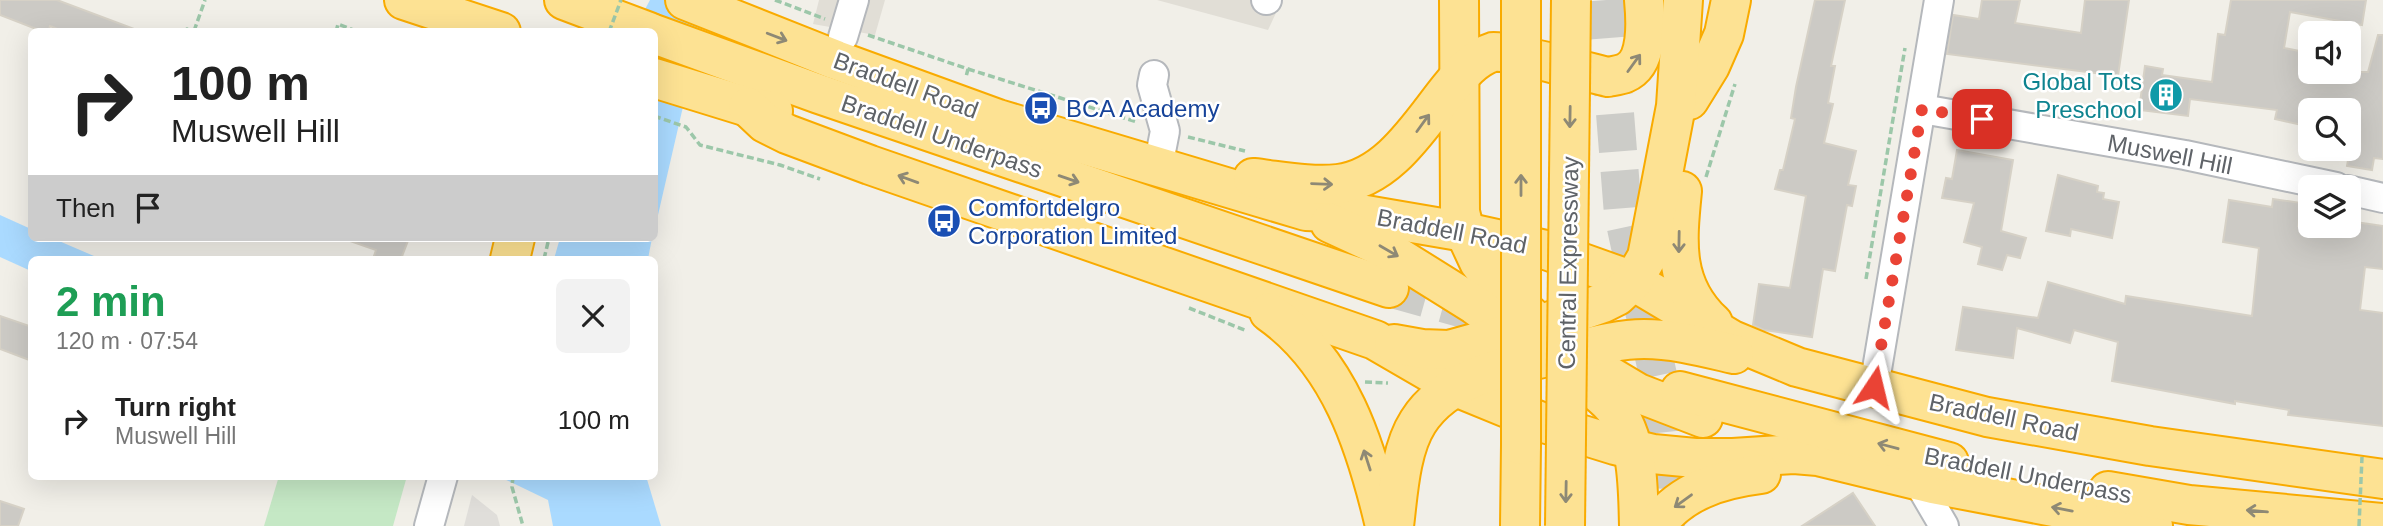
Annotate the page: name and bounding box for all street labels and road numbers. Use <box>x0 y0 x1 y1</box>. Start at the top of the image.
street label: Braddell Road <box>830 46 982 124</box>
street label: Braddell Underpass <box>838 89 1046 183</box>
street label: Muswell Hill <box>2105 129 2235 179</box>
street label: Central Expressway <box>1553 156 1583 370</box>
street label: Braddell Road <box>1375 203 1529 259</box>
street label: Braddell Road <box>1927 388 2081 446</box>
street label: Braddell Underpass <box>1922 442 2134 508</box>

